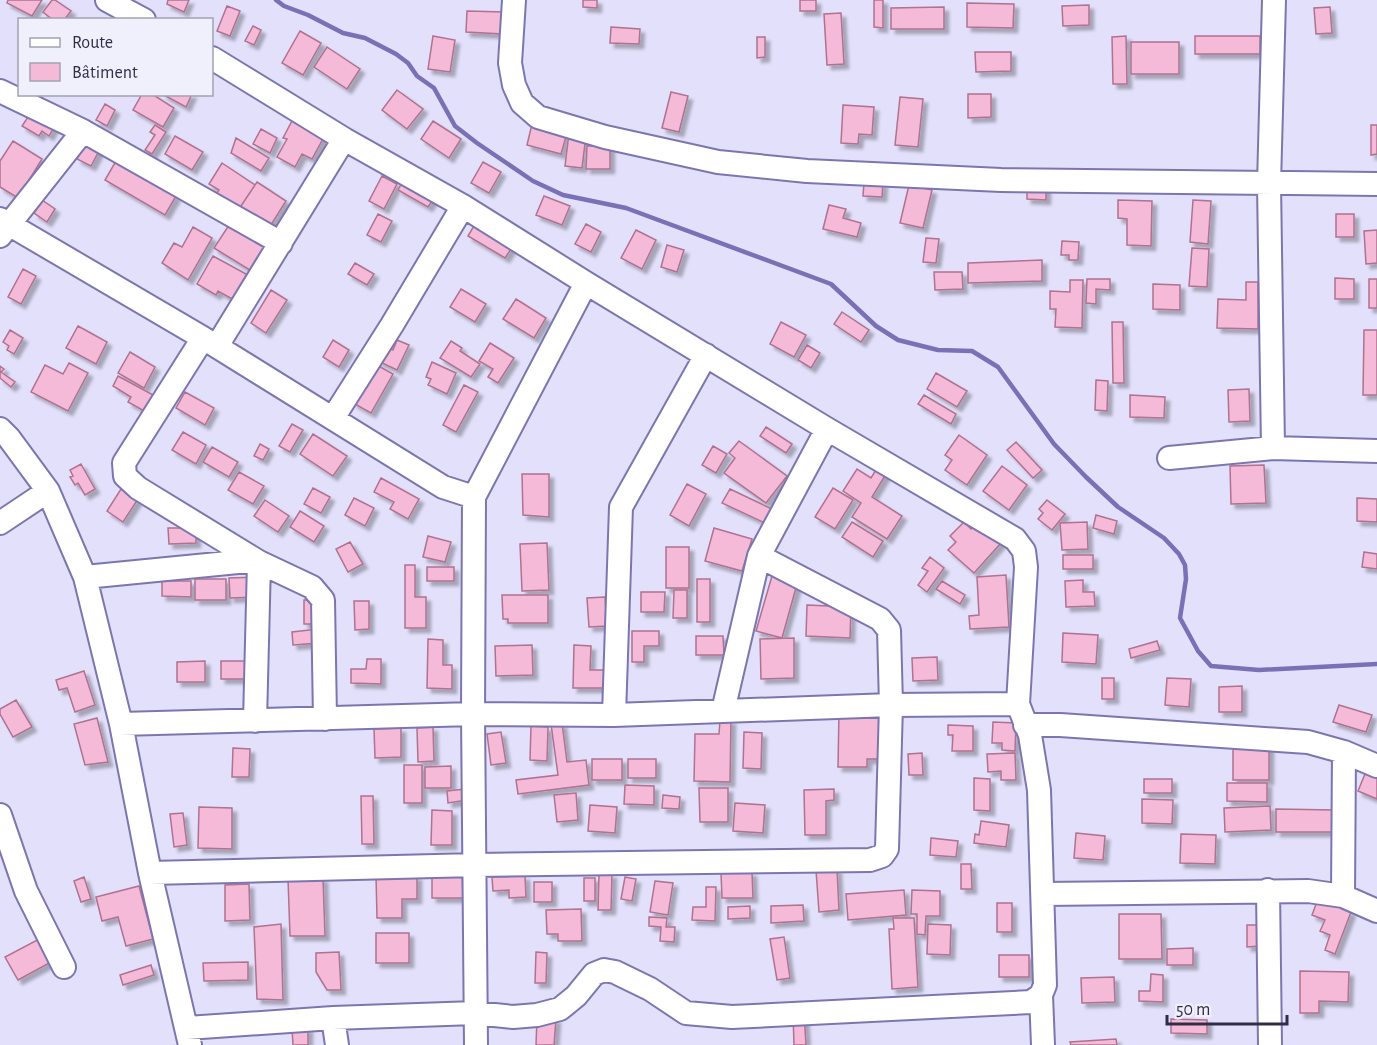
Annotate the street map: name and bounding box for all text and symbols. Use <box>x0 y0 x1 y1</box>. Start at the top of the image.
legend <box>18 18 213 96</box>
text: Route <box>72 34 113 52</box>
text: Bâtiment <box>72 64 138 82</box>
scale bar <box>1167 988 1287 1026</box>
text: 50 m <box>1176 1001 1210 1019</box>

